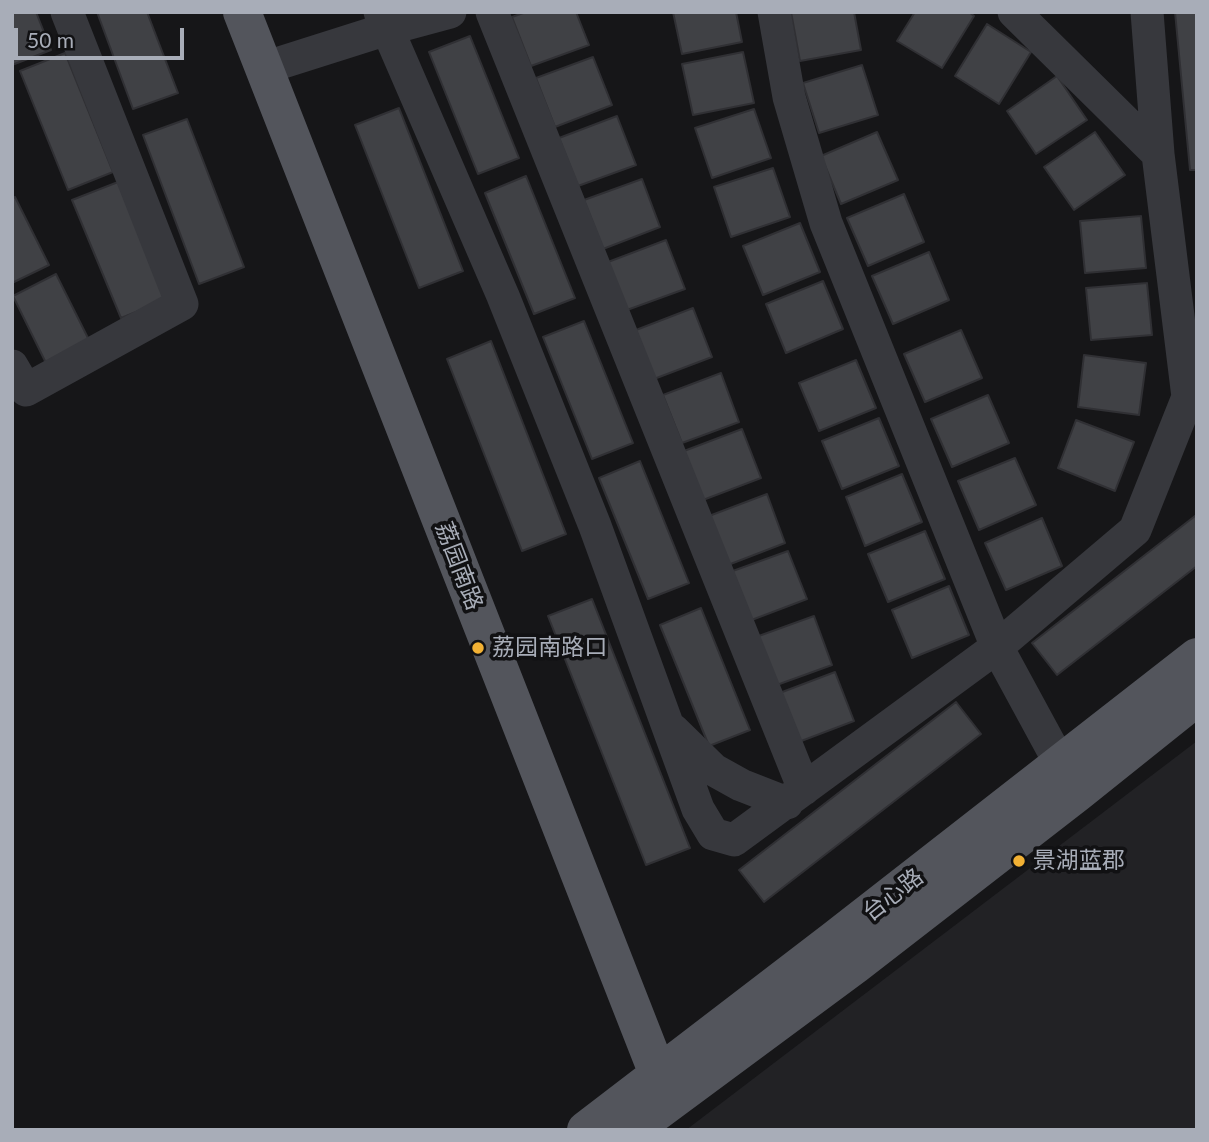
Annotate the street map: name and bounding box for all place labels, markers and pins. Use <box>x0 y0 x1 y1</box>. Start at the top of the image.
place label: 荔园南路口 <box>492 634 607 662</box>
marker: 荔园南路口 <box>470 640 486 656</box>
place label: 景湖蓝郡 <box>1033 847 1125 875</box>
marker: 景湖蓝郡 <box>1011 853 1027 869</box>

